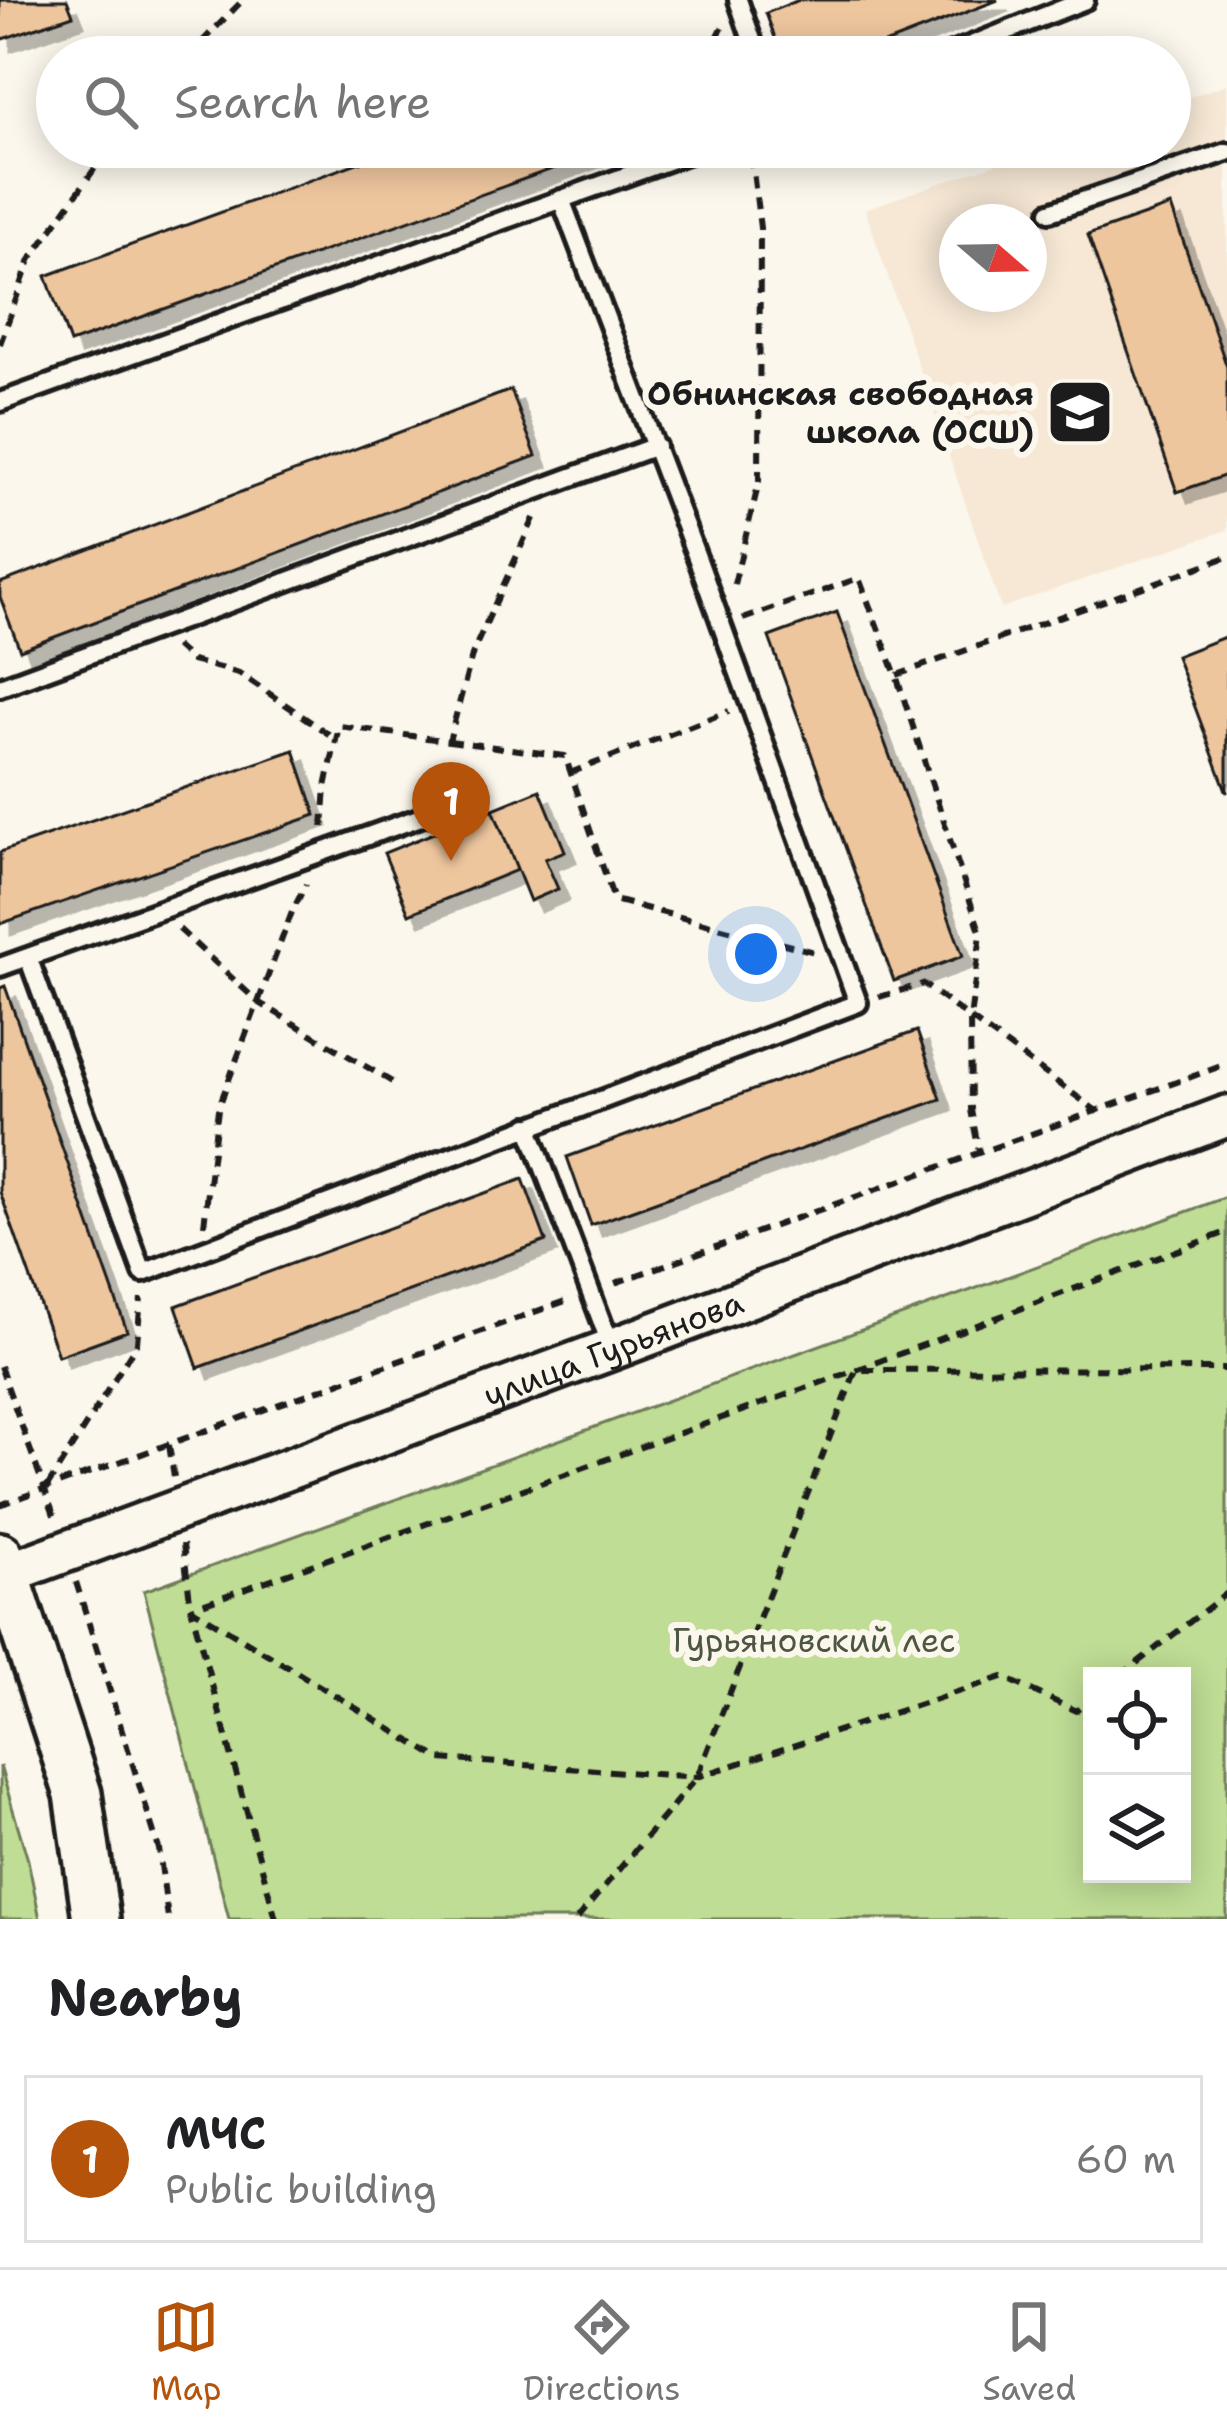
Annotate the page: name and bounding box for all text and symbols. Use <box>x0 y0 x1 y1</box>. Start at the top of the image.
search box <box>36 36 1191 168</box>
icon: search <box>78 69 144 135</box>
text: Search here <box>174 72 431 132</box>
north arrow <box>939 204 1047 312</box>
place label: Обнинская свободная школа (ОСШ) <box>647 371 1034 454</box>
school or university icon: Обнинская свободная школа (ОСШ) <box>1045 377 1115 447</box>
pin: 1 <box>412 762 490 861</box>
your location <box>726 924 786 984</box>
street label: улица Гурьянова <box>477 1279 749 1417</box>
park label: Гурьяновский лес <box>672 1618 956 1663</box>
map controls <box>1083 1667 1191 1883</box>
button: locate <box>1083 1667 1191 1775</box>
button: layers <box>1083 1775 1191 1883</box>
text: Nearby <box>48 1963 243 2031</box>
text: МЧС <box>165 2103 266 2163</box>
text: 1 <box>81 2133 99 2185</box>
text: 60 m <box>1076 2133 1176 2185</box>
text: Public building <box>165 2163 437 2215</box>
tab: Map <box>151 2294 222 2411</box>
tab: Directions <box>523 2294 681 2411</box>
tab: Saved <box>982 2294 1076 2411</box>

